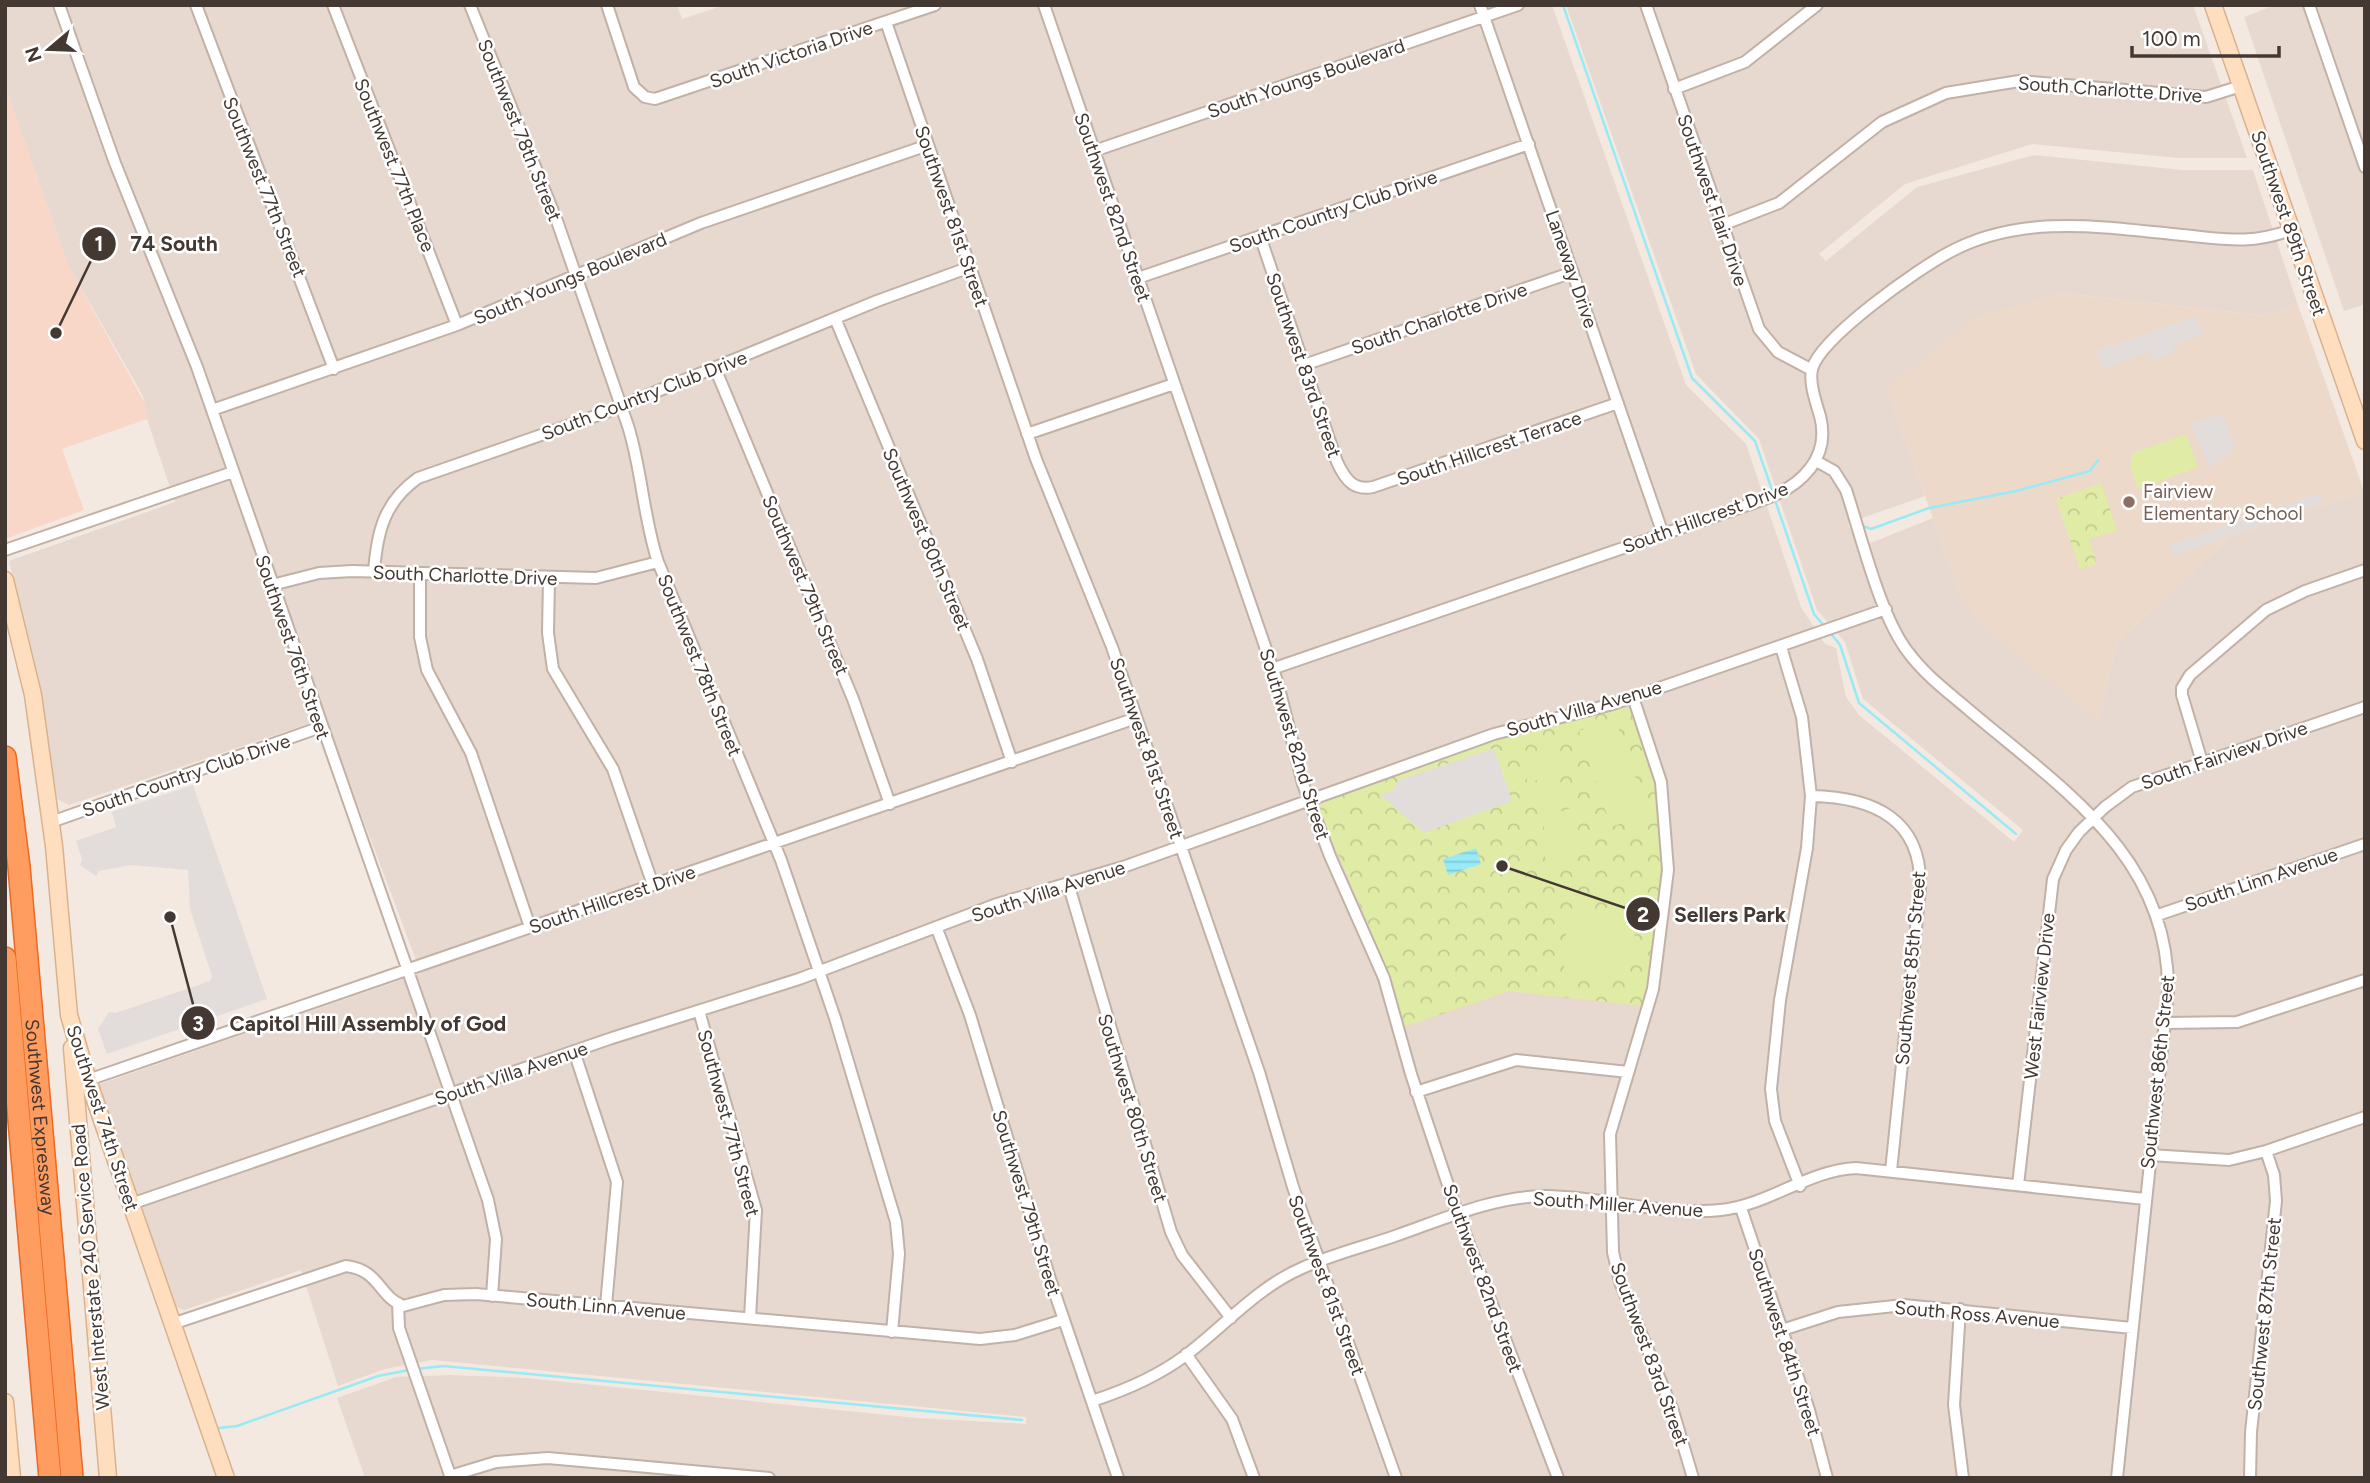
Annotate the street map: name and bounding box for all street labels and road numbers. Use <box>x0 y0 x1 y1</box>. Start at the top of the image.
street label: South Victoria Drive <box>707 16 876 93</box>
street label: South Youngs Boulevard <box>1204 34 1408 123</box>
street label: Southwest 78th Street <box>472 36 567 225</box>
street label: South Charlotte Drive <box>2017 72 2203 107</box>
street label: Southwest 77th Place <box>349 75 440 255</box>
street label: Southwest 77th Street <box>218 94 311 281</box>
street label: Southwest 82nd Street <box>1069 110 1156 305</box>
street label: Southwest Flair Drive <box>1672 111 1753 289</box>
street label: Southwest 81st Street <box>910 123 993 310</box>
street label: Southwest 89th Street <box>2246 127 2331 319</box>
street label: South Country Club Drive <box>1226 165 1440 258</box>
street label: Laneway Drive <box>1541 207 1602 331</box>
street label: South Youngs Boulevard <box>470 227 670 330</box>
street label: Southwest 83rd Street <box>1261 270 1346 461</box>
street label: South Charlotte Drive <box>1348 278 1530 359</box>
street label: South Country Club Drive <box>538 346 750 445</box>
street label: South Hillcrest Terrace <box>1394 406 1584 491</box>
street label: Southwest 80th Street <box>878 444 975 634</box>
street label: South Hillcrest Drive <box>1619 477 1791 558</box>
street label: Southwest 79th Street <box>757 492 854 679</box>
street label: Southwest 76th Street <box>250 552 335 742</box>
street label: South Charlotte Drive <box>372 561 558 590</box>
street label: Southwest 78th Street <box>652 571 747 760</box>
street label: Southwest 82nd Street <box>1254 646 1335 842</box>
street label: Southwest 81st Street <box>1105 655 1188 842</box>
street label: South Villa Avenue <box>1504 675 1664 742</box>
street label: South Fairview Drive <box>2138 716 2310 795</box>
street label: South Country Club Drive <box>79 729 293 822</box>
street label: South Linn Avenue <box>2182 843 2341 916</box>
street label: South Villa Avenue <box>968 856 1128 927</box>
street label: South Hillcrest Drive <box>526 860 698 939</box>
street label: Southwest 85th Street <box>1891 870 1930 1066</box>
street label: West Fairview Drive <box>2019 912 2060 1080</box>
street label: Southwest 86th Street <box>2136 974 2179 1170</box>
street label: Southwest 80th Street <box>1093 1011 1172 1205</box>
street label: Southwest Expressway <box>20 1018 60 1216</box>
street label: Southwest 74th Street <box>62 1022 143 1214</box>
street label: Southwest 77th Street <box>692 1027 765 1219</box>
street label: South Villa Avenue <box>432 1036 591 1110</box>
street label: Southwest 79th Street <box>987 1107 1066 1299</box>
street label: West Interstate 240 Service Road <box>67 1123 114 1411</box>
street label: Southwest 82nd Street <box>1438 1181 1527 1375</box>
street label: South Miller Avenue <box>1532 1187 1704 1222</box>
street label: Southwest 81st Street <box>1283 1192 1370 1378</box>
street label: Southwest 87th Street <box>2243 1216 2286 1412</box>
street label: Southwest 84th Street <box>1743 1245 1826 1439</box>
street label: Southwest 83rd Street <box>1606 1259 1694 1449</box>
street label: South Linn Avenue <box>525 1288 687 1325</box>
street label: South Ross Avenue <box>1894 1296 2060 1333</box>

